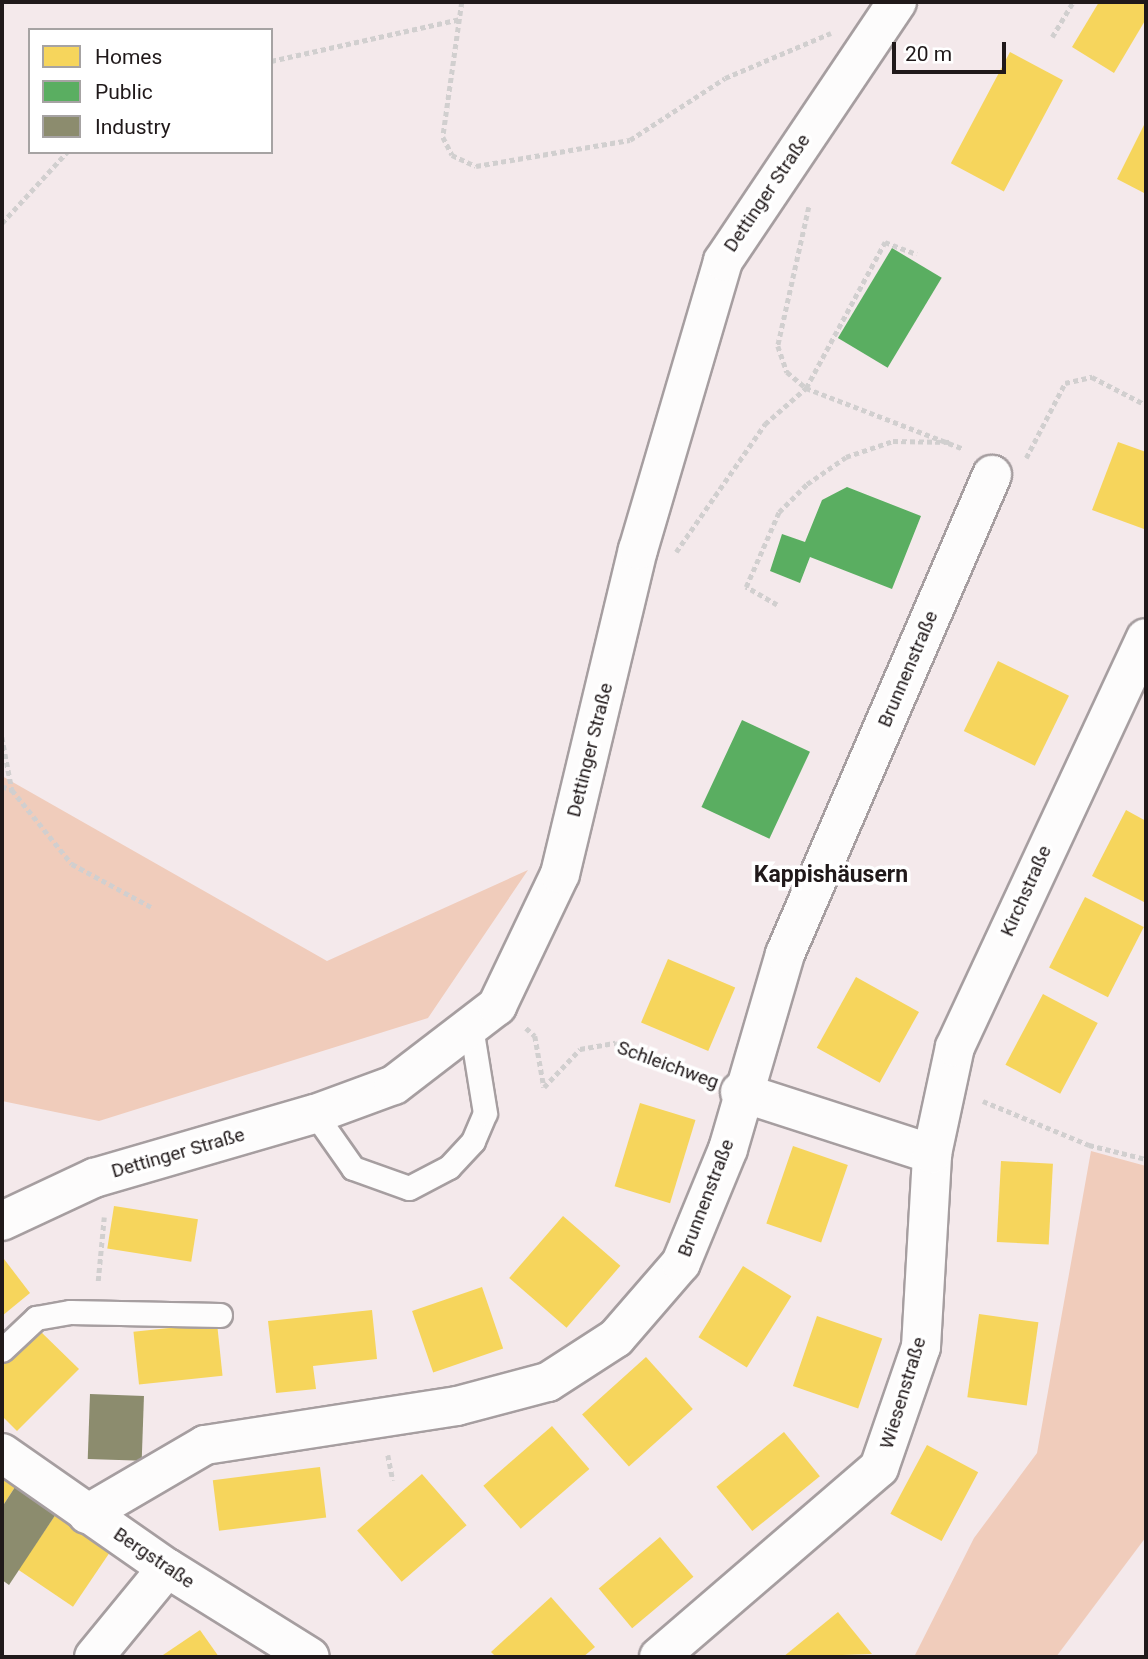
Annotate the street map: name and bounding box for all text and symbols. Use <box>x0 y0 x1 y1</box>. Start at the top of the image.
legend <box>28 28 273 154</box>
scale bar <box>896 28 1010 72</box>
text: 20 m <box>905 42 952 66</box>
text: Homes <box>95 45 162 69</box>
text: Public <box>95 80 153 104</box>
text: Industry <box>95 115 171 139</box>
street label: Dettinger Straße <box>719 130 815 256</box>
street label: Brunnenstraße <box>873 607 943 731</box>
street label: Dettinger Straße <box>562 681 618 819</box>
street label: Kirchstraße <box>996 842 1056 940</box>
district label: Kappishäusern <box>754 861 908 889</box>
street label: Schleichweg <box>614 1036 722 1094</box>
street label: Dettinger Straße <box>109 1123 247 1183</box>
street label: Brunnenstraße <box>673 1136 739 1260</box>
street label: Wiesenstraße <box>875 1334 931 1452</box>
street label: Bergstraße <box>109 1523 199 1593</box>

